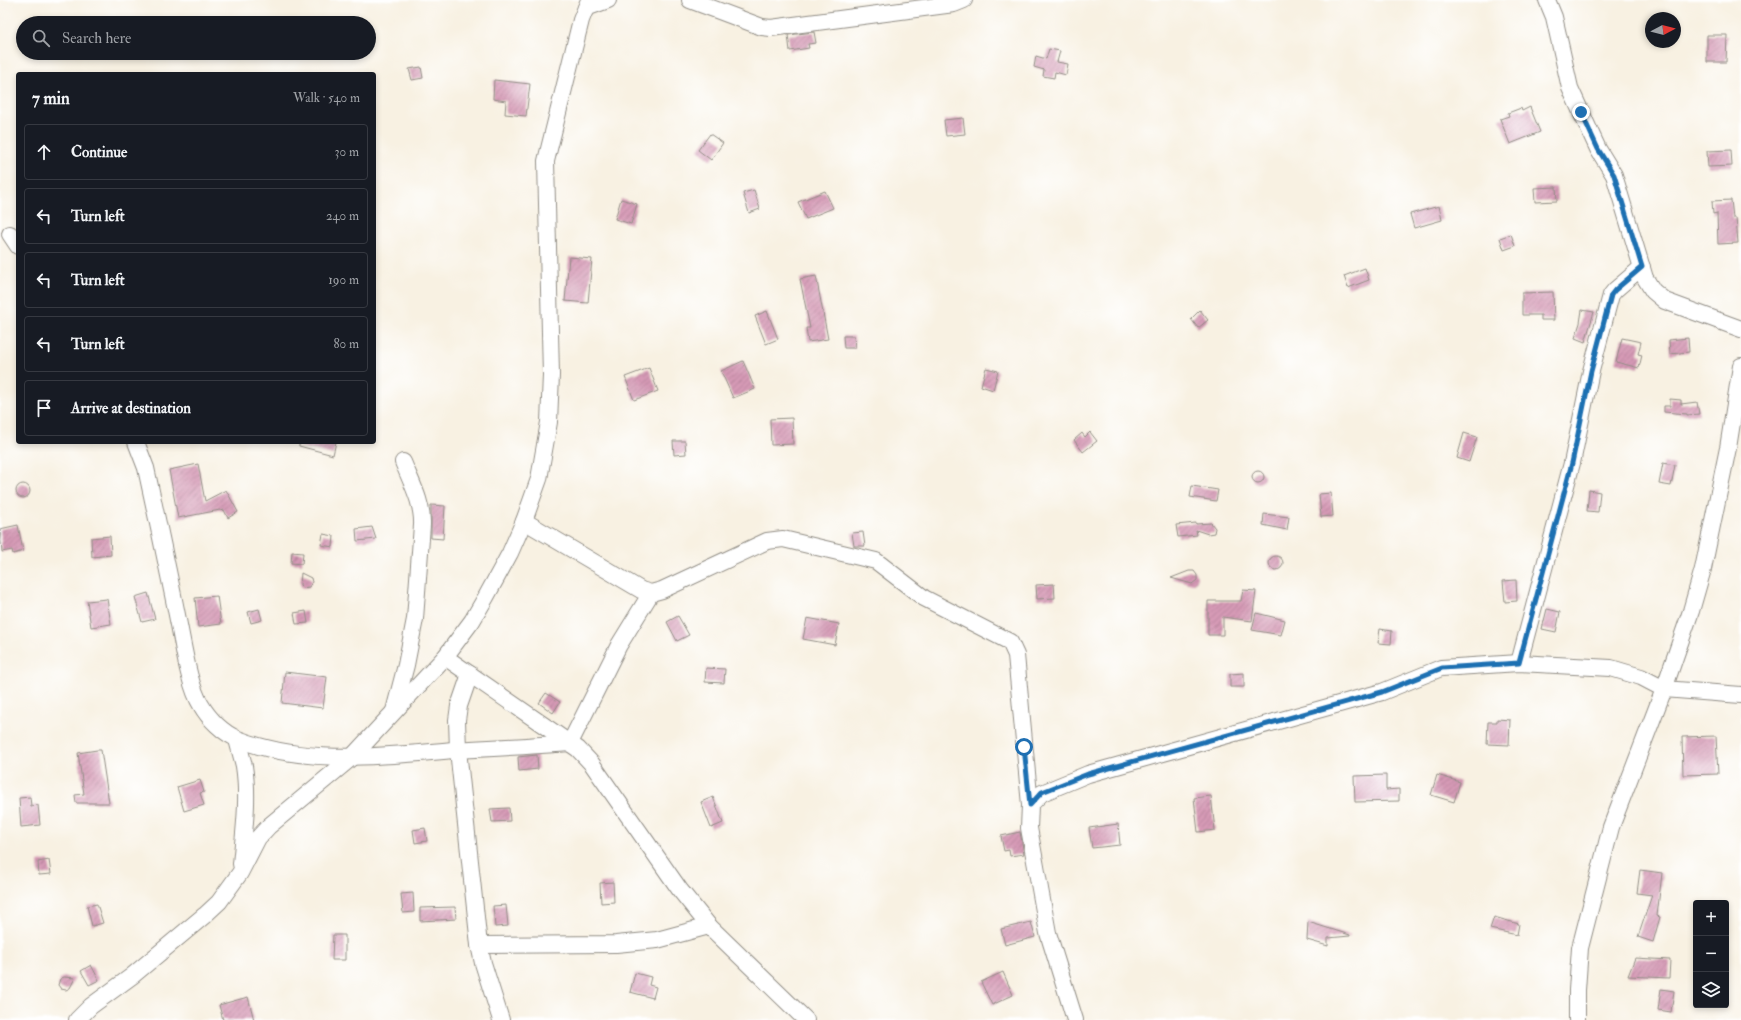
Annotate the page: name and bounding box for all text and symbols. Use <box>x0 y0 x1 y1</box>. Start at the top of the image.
north arrow <box>1645 12 1681 48</box>
search box <box>16 16 376 60</box>
icon: search <box>30 27 52 49</box>
text: Search here <box>62 29 131 48</box>
text: 7 min <box>32 88 70 109</box>
text: Walk · 540 m <box>293 90 360 106</box>
route end <box>1572 103 1590 121</box>
icon: ahead <box>33 141 55 163</box>
text: Continue <box>71 143 127 162</box>
text: 30 m <box>335 144 359 160</box>
icon: left <box>33 205 55 227</box>
text: Turn left <box>71 207 125 226</box>
text: 240 m <box>326 208 359 224</box>
icon: left <box>33 269 55 291</box>
text: Turn left <box>71 271 125 290</box>
text: 190 m <box>328 272 359 288</box>
icon: left <box>33 333 55 355</box>
text: Turn left <box>71 335 125 354</box>
text: 80 m <box>333 336 359 352</box>
icon: arrive <box>33 397 55 419</box>
text: Arrive at destination <box>71 399 191 418</box>
route start <box>1015 738 1033 756</box>
map controls <box>1693 900 1729 1008</box>
button: + <box>1693 900 1729 936</box>
button: − <box>1693 936 1729 972</box>
button: layers <box>1693 972 1729 1008</box>

